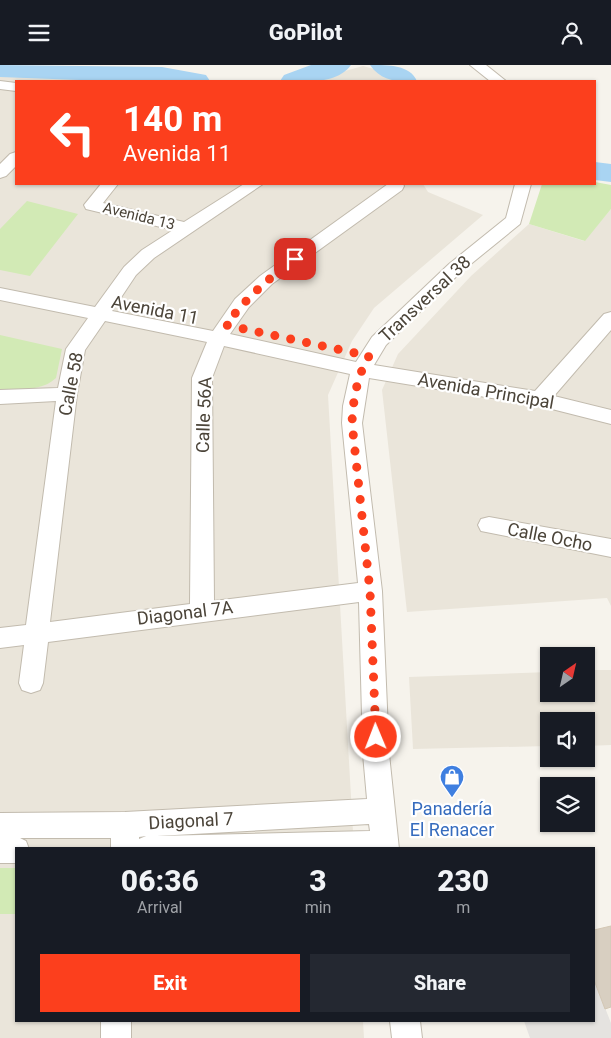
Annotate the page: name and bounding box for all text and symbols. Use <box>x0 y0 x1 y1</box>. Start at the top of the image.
icon: menu <box>25 19 53 47</box>
icon: person <box>558 19 586 47</box>
text: GoPilot <box>269 20 342 45</box>
text: 140 m <box>123 99 222 140</box>
icon: left <box>40 100 105 165</box>
text: Avenida 11 <box>123 141 231 166</box>
street label: Avenida 13 <box>101 198 177 234</box>
pin <box>274 238 316 280</box>
icon: arrive <box>281 245 309 273</box>
street label: Transversal 38 <box>375 251 475 346</box>
street label: Avenida 11 <box>110 291 200 328</box>
street label: Calle 58 <box>54 350 87 418</box>
street label: Avenida Principal <box>416 368 556 413</box>
street label: Calle 56A <box>192 376 215 453</box>
street label: Calle Ocho <box>506 518 594 555</box>
street label: Diagonal 7A <box>136 596 235 629</box>
north arrow <box>540 647 595 703</box>
map controls <box>540 647 595 832</box>
position arrow <box>349 710 401 762</box>
button: sound <box>540 712 595 767</box>
shop icon: Panadería El Renacer <box>439 764 465 798</box>
button: layers <box>540 777 595 832</box>
place label: Panadería El Renacer <box>410 798 494 840</box>
street label: Diagonal 7 <box>148 808 234 833</box>
text: 06:36 <box>121 863 199 898</box>
text: 3 <box>309 863 327 898</box>
text: 230 <box>437 863 489 898</box>
text: Arrival <box>137 898 183 917</box>
text: min <box>305 898 331 917</box>
text: m <box>456 898 470 917</box>
button: Exit <box>40 954 300 1012</box>
button: Share <box>310 954 570 1012</box>

